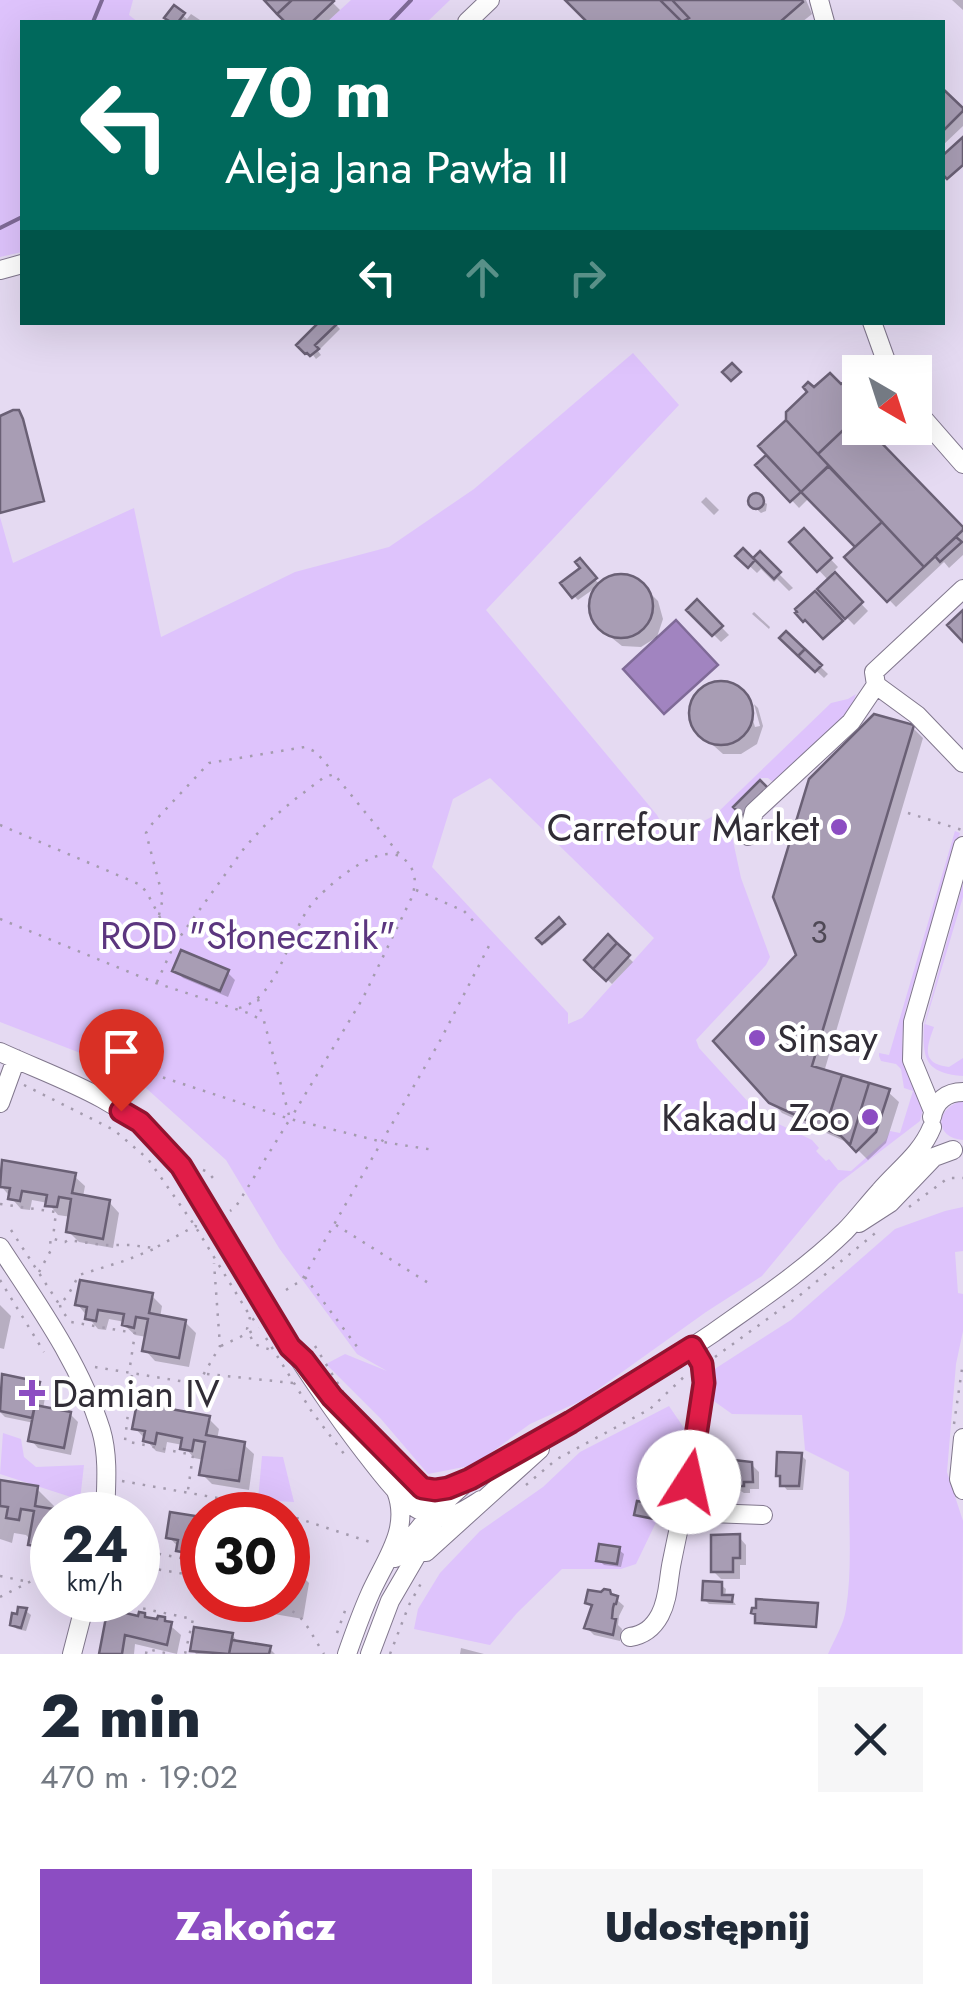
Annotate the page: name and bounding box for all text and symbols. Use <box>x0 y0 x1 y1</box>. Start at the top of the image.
text: 70 m <box>225 42 392 143</box>
icon: left <box>60 60 190 190</box>
text: Aleja Jana Pawła II <box>225 135 569 200</box>
icon: left <box>350 250 405 305</box>
icon: ahead <box>455 250 510 305</box>
icon: right <box>560 250 615 305</box>
north arrow <box>842 355 932 445</box>
map controls <box>842 355 932 445</box>
place label: Carrefour Market <box>547 800 819 855</box>
marker: Carrefour Market <box>828 816 850 838</box>
park label: ROD "Słonecznik" <box>100 908 396 963</box>
house number: 3 <box>810 909 828 955</box>
pin <box>79 1009 164 1112</box>
place label: Sinsay <box>777 1011 878 1066</box>
icon: arrive <box>94 1024 149 1079</box>
marker: Sinsay <box>746 1027 768 1049</box>
place label: Kakadu Zoo <box>661 1090 850 1145</box>
marker: Kakadu Zoo <box>859 1106 881 1128</box>
place label: Damian IV <box>52 1366 220 1421</box>
marker: Damian IV <box>21 1382 43 1404</box>
position arrow <box>637 1430 741 1534</box>
speed limit sign: 30 <box>180 1492 310 1622</box>
text: 24 <box>61 1508 129 1581</box>
text: km/h <box>67 1564 123 1600</box>
text: 2 min <box>40 1673 201 1760</box>
button: close <box>818 1687 923 1792</box>
text: 470 m · 19:02 <box>40 1754 238 1800</box>
button: Zakończ <box>40 1869 472 1984</box>
button: Udostępnij <box>492 1869 923 1984</box>

